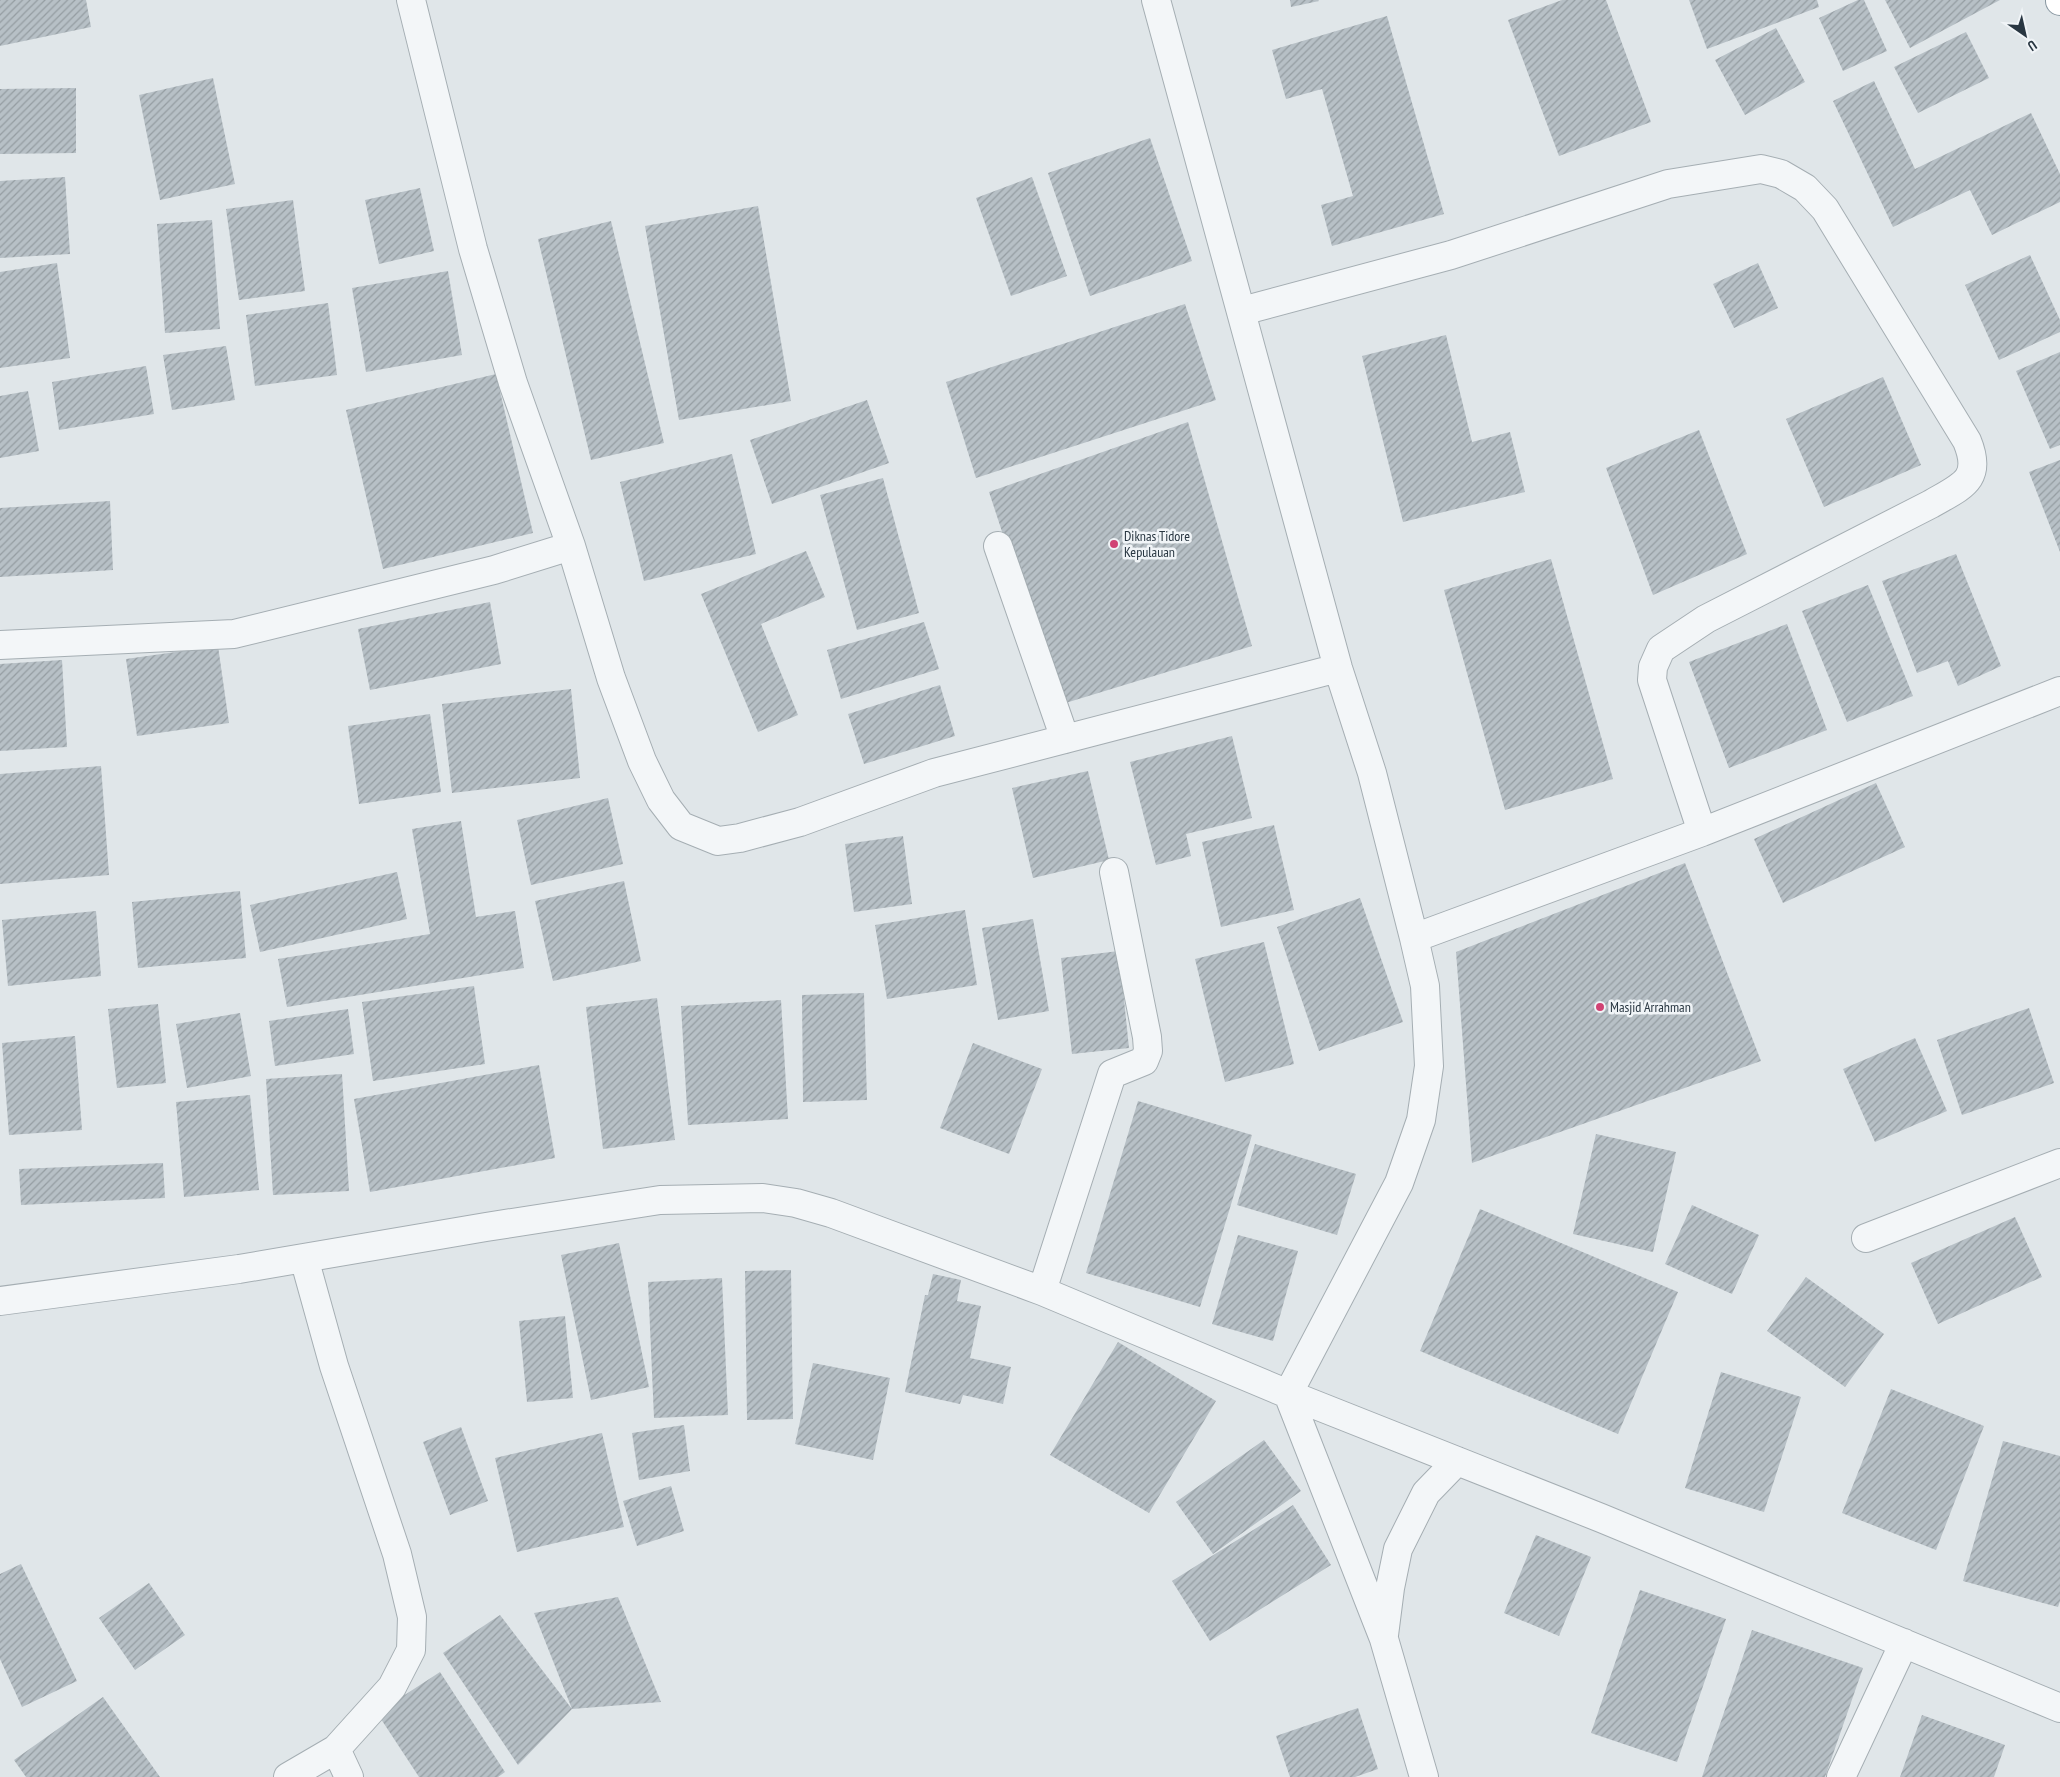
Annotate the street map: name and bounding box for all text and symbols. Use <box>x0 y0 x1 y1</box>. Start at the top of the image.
north arrow <box>2000 10 2050 60</box>
text: U <box>2024 36 2040 55</box>
place label: Diknas Tidore Kepulauan <box>1124 527 1190 561</box>
marker: Diknas Tidore Kepulauan <box>1108 538 1120 550</box>
place label: Masjid Arrahman <box>1610 998 1691 1016</box>
marker: Masjid Arrahman <box>1594 1001 1606 1013</box>

